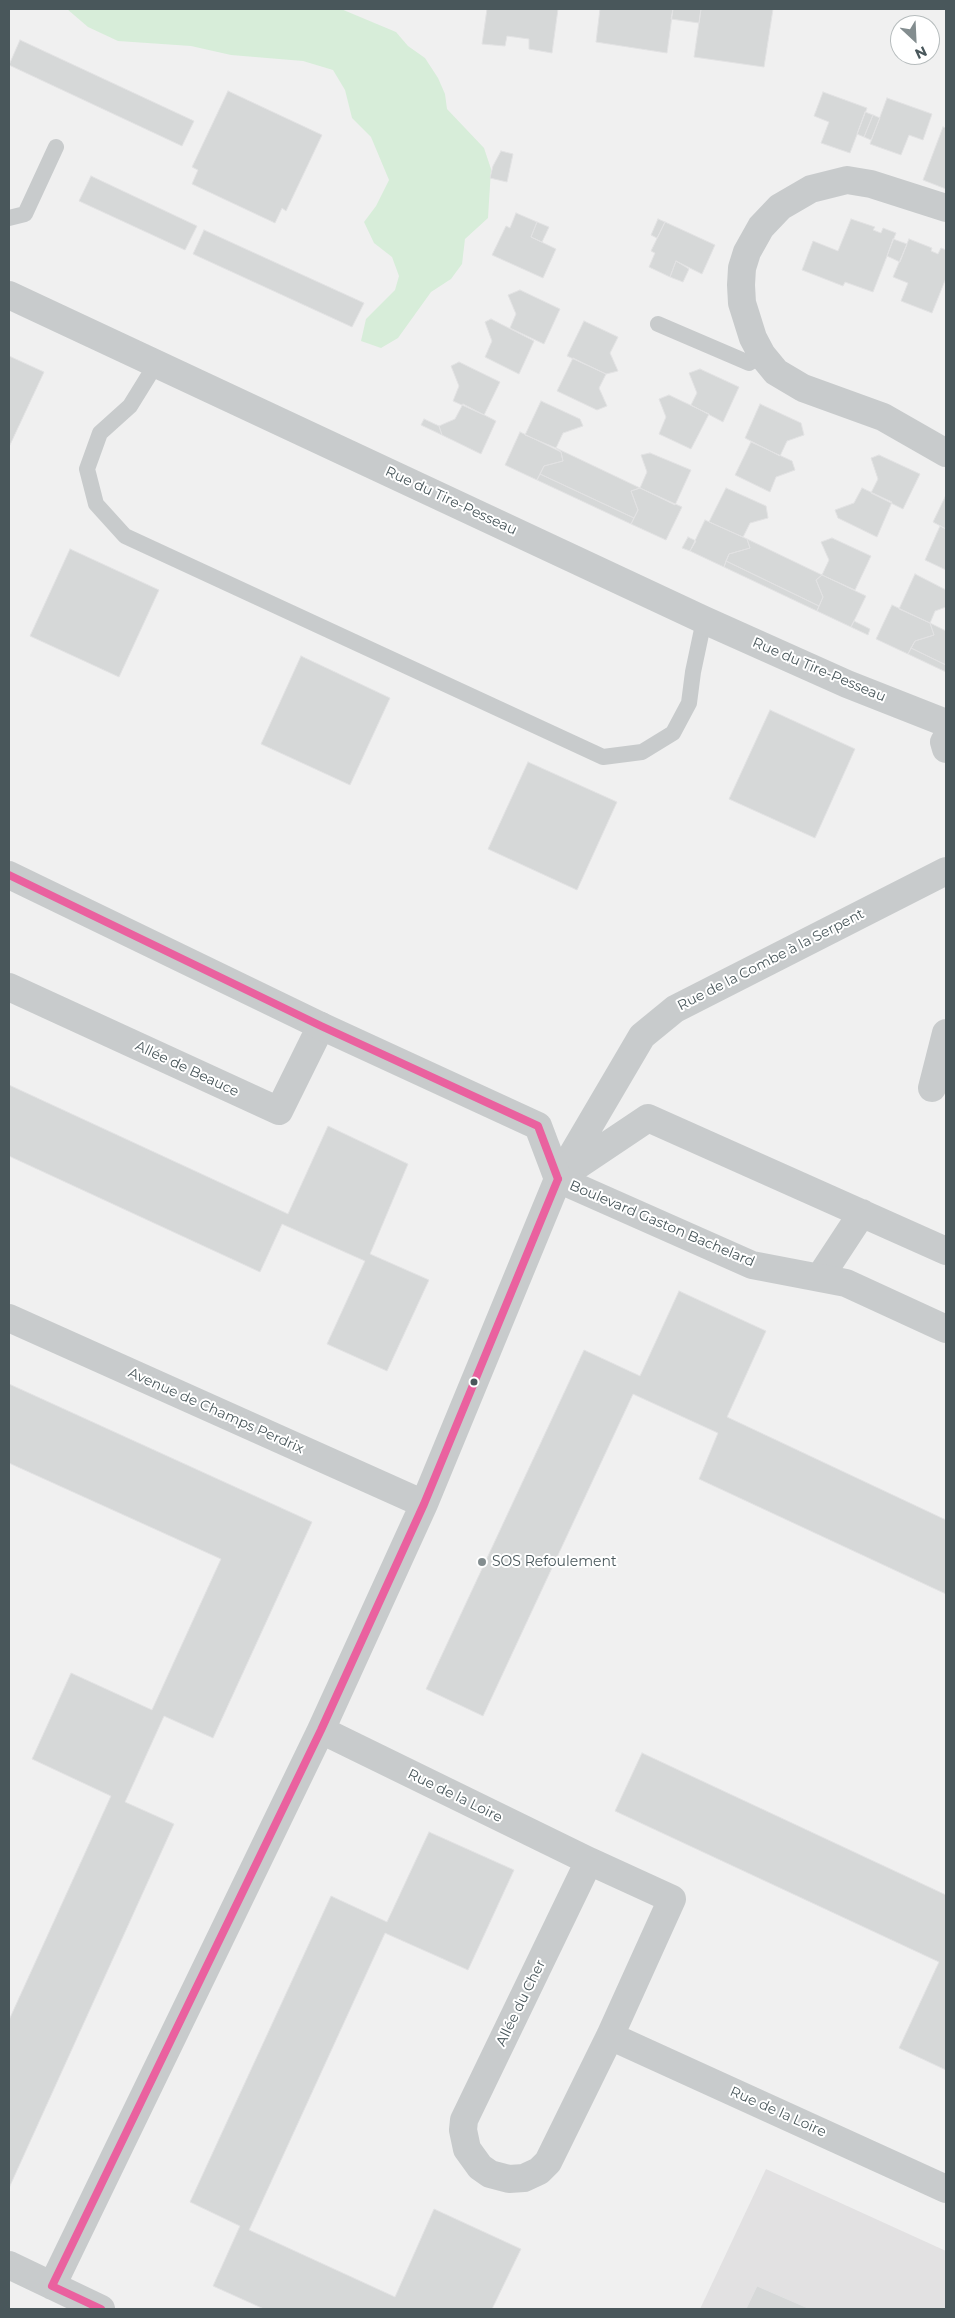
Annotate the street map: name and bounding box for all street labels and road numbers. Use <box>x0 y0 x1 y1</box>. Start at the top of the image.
street label: Rue du Tire-Pesseau <box>383 463 519 539</box>
street label: Rue du Tire-Pesseau <box>750 634 888 706</box>
street label: Rue de la Combe à la Serpent <box>675 906 867 1014</box>
street label: Allée de Beauce <box>132 1038 242 1100</box>
street label: Boulevard Gaston Bachelard <box>567 1177 757 1271</box>
street label: Avenue de Champs Perdrix <box>126 1365 306 1457</box>
street label: Rue de la Loire <box>405 1766 505 1826</box>
street label: Allée du Cher <box>493 1957 549 2049</box>
street label: Rue de la Loire <box>727 2083 829 2141</box>

